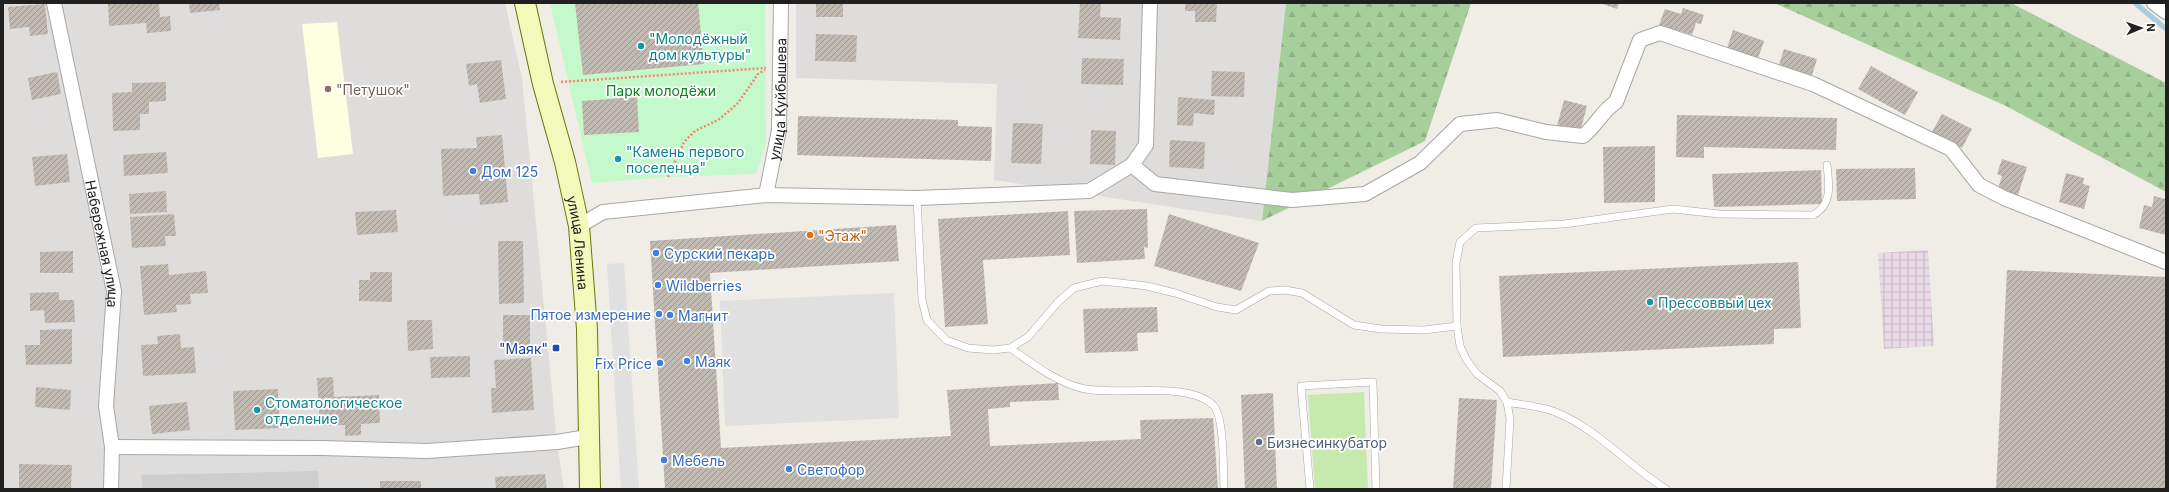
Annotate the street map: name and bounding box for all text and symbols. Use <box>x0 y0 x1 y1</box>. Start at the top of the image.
north arrow <box>2121 8 2161 48</box>
text: N <box>2144 23 2158 32</box>
place label: "Молодёжный дом культуры" <box>649 30 751 63</box>
street label: улица Куйбышева <box>765 38 789 162</box>
marker: "Молодёжный дом культуры" <box>636 41 646 51</box>
place label: "Петушок" <box>336 81 410 98</box>
park label: Парк молодёжи <box>606 82 716 99</box>
marker: "Петушок" <box>323 84 333 94</box>
place label: "Камень первого поселенца" <box>626 143 744 176</box>
marker: "Камень первого поселенца" <box>613 154 623 164</box>
place label: Дом 125 <box>481 163 538 180</box>
marker: Дом 125 <box>468 166 478 176</box>
street label: Набережная улица <box>83 178 122 308</box>
street label: улица Ленина <box>564 194 592 291</box>
place label: "Этаж" <box>818 227 867 244</box>
marker: "Этаж" <box>805 230 815 240</box>
place label: Сурский пекарь <box>664 245 775 262</box>
marker: Сурский пекарь <box>651 248 661 258</box>
place label: Wildberries <box>666 277 742 294</box>
marker: Wildberries <box>653 280 663 290</box>
place label: Прессоввый цех <box>1658 294 1772 311</box>
marker: Прессоввый цех <box>1645 297 1655 307</box>
place label: Пятое измерение <box>530 306 651 323</box>
place label: Магнит <box>678 307 728 324</box>
marker: Пятое измерение <box>654 309 664 319</box>
marker: Магнит <box>665 310 675 320</box>
place label: "Маяк" <box>499 340 548 357</box>
marker: "Маяк" <box>551 343 561 353</box>
place label: Maяк <box>695 353 731 370</box>
place label: Fix Price <box>595 355 652 372</box>
marker: Maяк <box>682 356 692 366</box>
marker: Fix Price <box>655 358 665 368</box>
place label: Стоматологическое отделение <box>265 394 402 427</box>
marker: Стоматологическое отделение <box>252 405 262 415</box>
place label: Бизнесинкубатор <box>1267 434 1387 451</box>
marker: Бизнесинкубатор <box>1254 437 1264 447</box>
place label: Мебель <box>672 452 725 469</box>
marker: Мебель <box>659 455 669 465</box>
place label: Светофор <box>797 461 865 478</box>
marker: Светофор <box>784 464 794 474</box>

